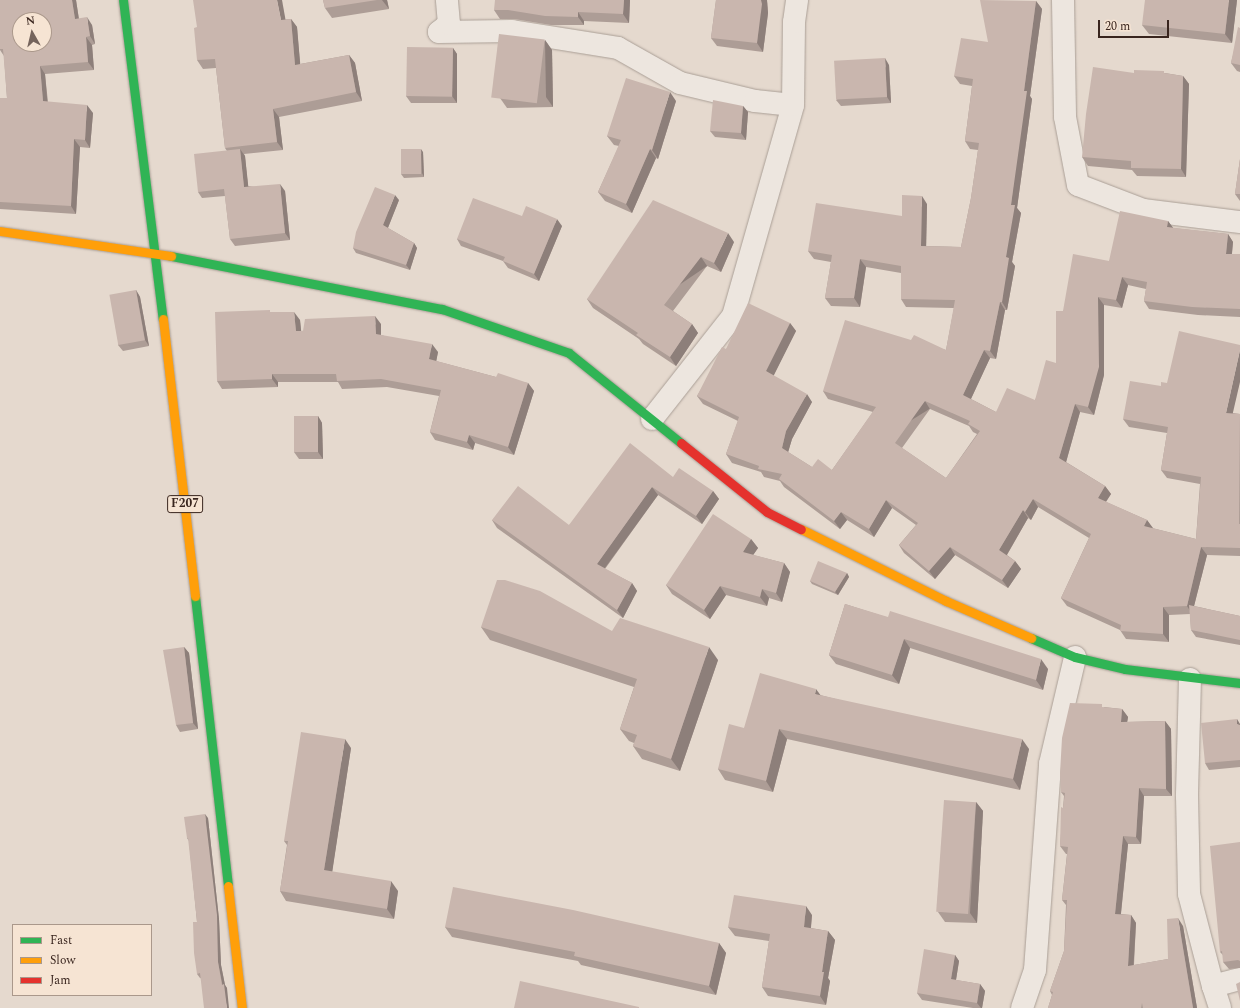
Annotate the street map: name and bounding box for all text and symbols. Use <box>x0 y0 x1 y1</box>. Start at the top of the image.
north arrow <box>12 12 52 52</box>
text: N <box>25 12 36 30</box>
scale bar <box>1100 12 1171 38</box>
text: 20 m <box>1105 17 1130 36</box>
road number: F207 <box>167 494 203 514</box>
legend <box>12 924 152 996</box>
text: Fast <box>50 931 72 950</box>
text: Slow <box>50 951 75 970</box>
text: Jam <box>50 971 71 990</box>

